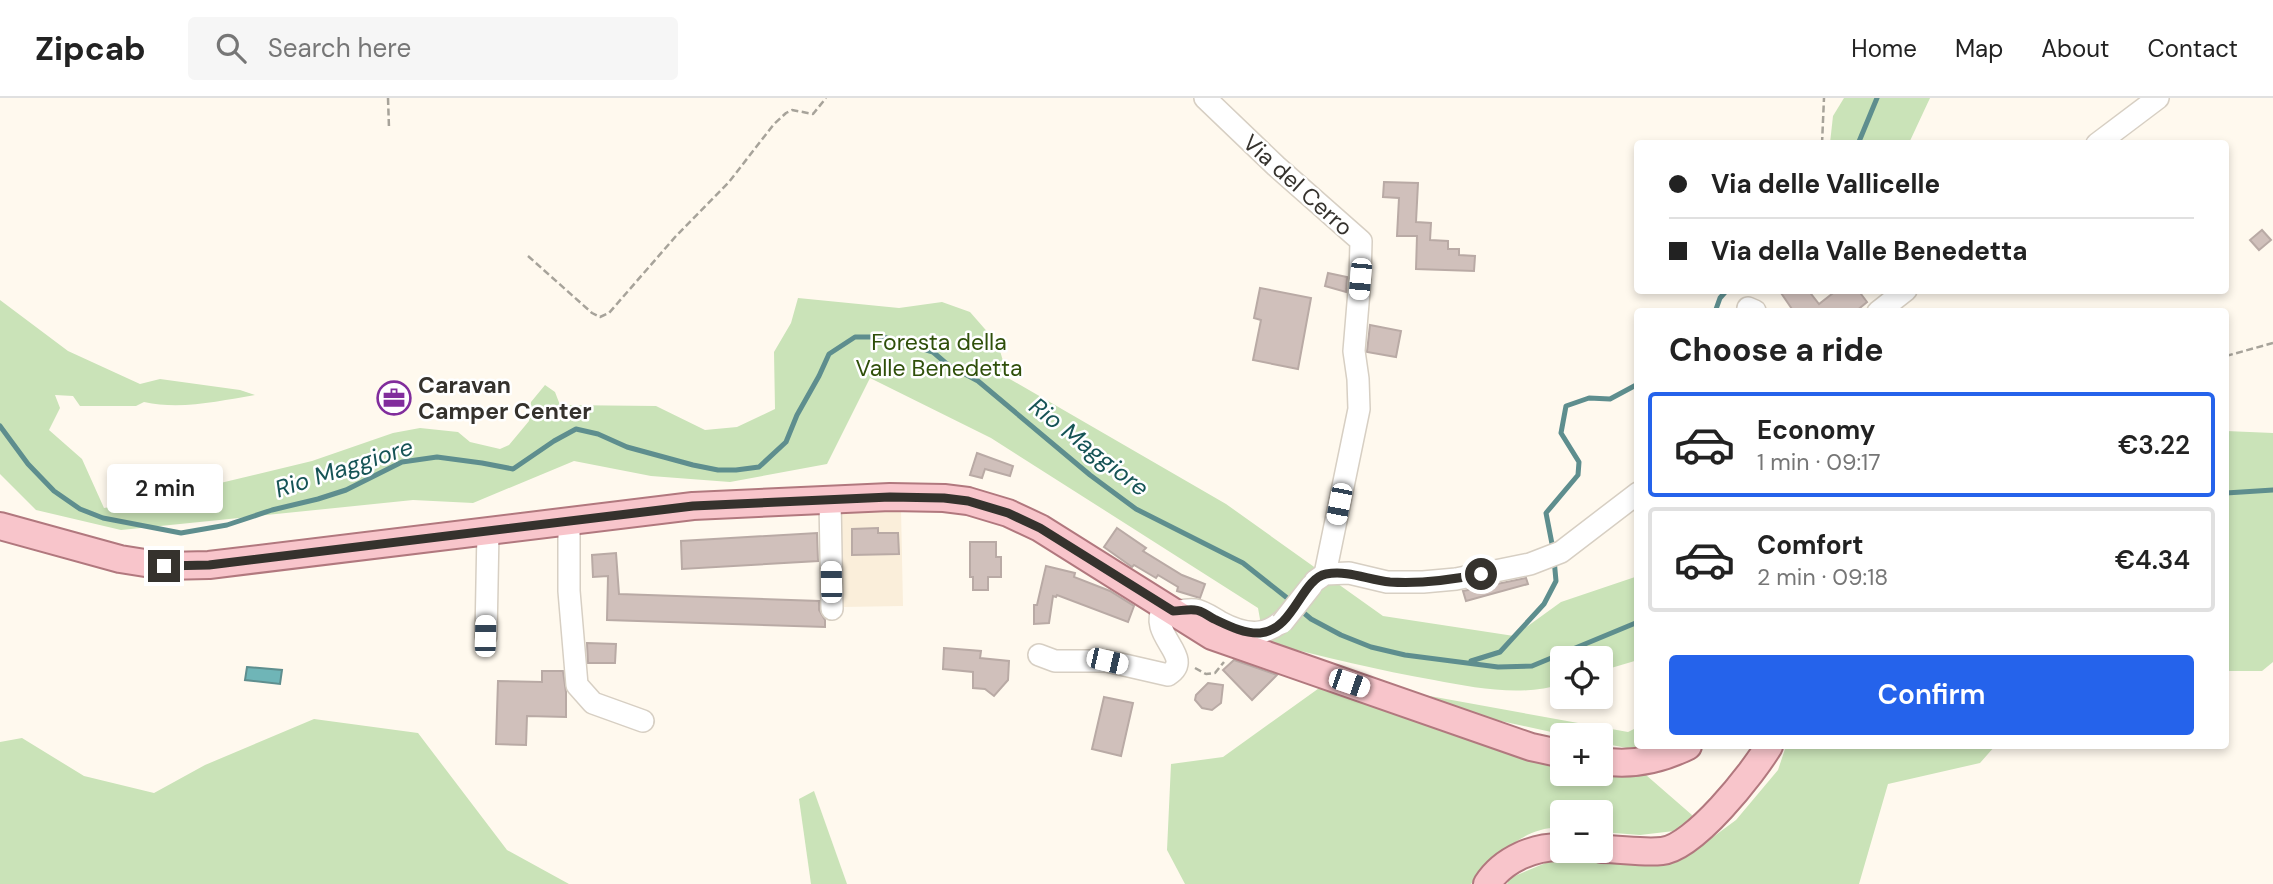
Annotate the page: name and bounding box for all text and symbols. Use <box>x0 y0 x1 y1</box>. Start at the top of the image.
search box <box>188 17 678 80</box>
text: Zipcab <box>35 27 146 70</box>
icon: search <box>212 29 250 67</box>
text: Search here <box>268 31 411 65</box>
text: Home <box>1851 33 1917 64</box>
text: Map <box>1955 33 2003 64</box>
text: About <box>2041 33 2110 64</box>
text: Contact <box>2148 33 2238 64</box>
street label: Via del Cerro <box>1237 128 1359 242</box>
text: Via delle Vallicelle <box>1711 167 1940 201</box>
text: Via della Valle Benedetta <box>1711 234 2028 268</box>
car <box>1348 257 1373 301</box>
park label: Foresta della Valle Benedetta <box>856 327 1022 383</box>
text: Choose a ride <box>1669 329 1884 371</box>
place label: Caravan Camper Center <box>418 370 592 426</box>
office icon: Caravan Camper Center <box>375 379 413 417</box>
water label: Rio Maggiore <box>1023 390 1155 503</box>
icon: car <box>1673 413 1736 476</box>
text: Economy <box>1757 413 1875 447</box>
text: €3.22 <box>2118 428 2190 462</box>
water label: Rio Maggiore <box>271 431 417 504</box>
text: 1 min · 09:17 <box>1757 447 1881 477</box>
callout: 2 min <box>106 464 222 514</box>
text: 2 min <box>135 473 195 503</box>
car <box>1325 481 1354 527</box>
icon: car <box>1673 528 1736 591</box>
text: Comfort <box>1757 528 1863 562</box>
text: €4.34 <box>2115 543 2190 577</box>
route end <box>148 550 180 582</box>
route start <box>1465 558 1497 590</box>
car <box>821 561 842 603</box>
text: 2 min · 09:18 <box>1757 562 1888 592</box>
car <box>475 615 496 657</box>
car <box>1085 646 1130 676</box>
map controls <box>1550 646 1613 863</box>
button: locate <box>1550 646 1613 709</box>
button: Confirm <box>1669 655 2194 735</box>
car <box>1326 666 1373 700</box>
button: + <box>1550 723 1613 786</box>
button: − <box>1550 800 1613 863</box>

